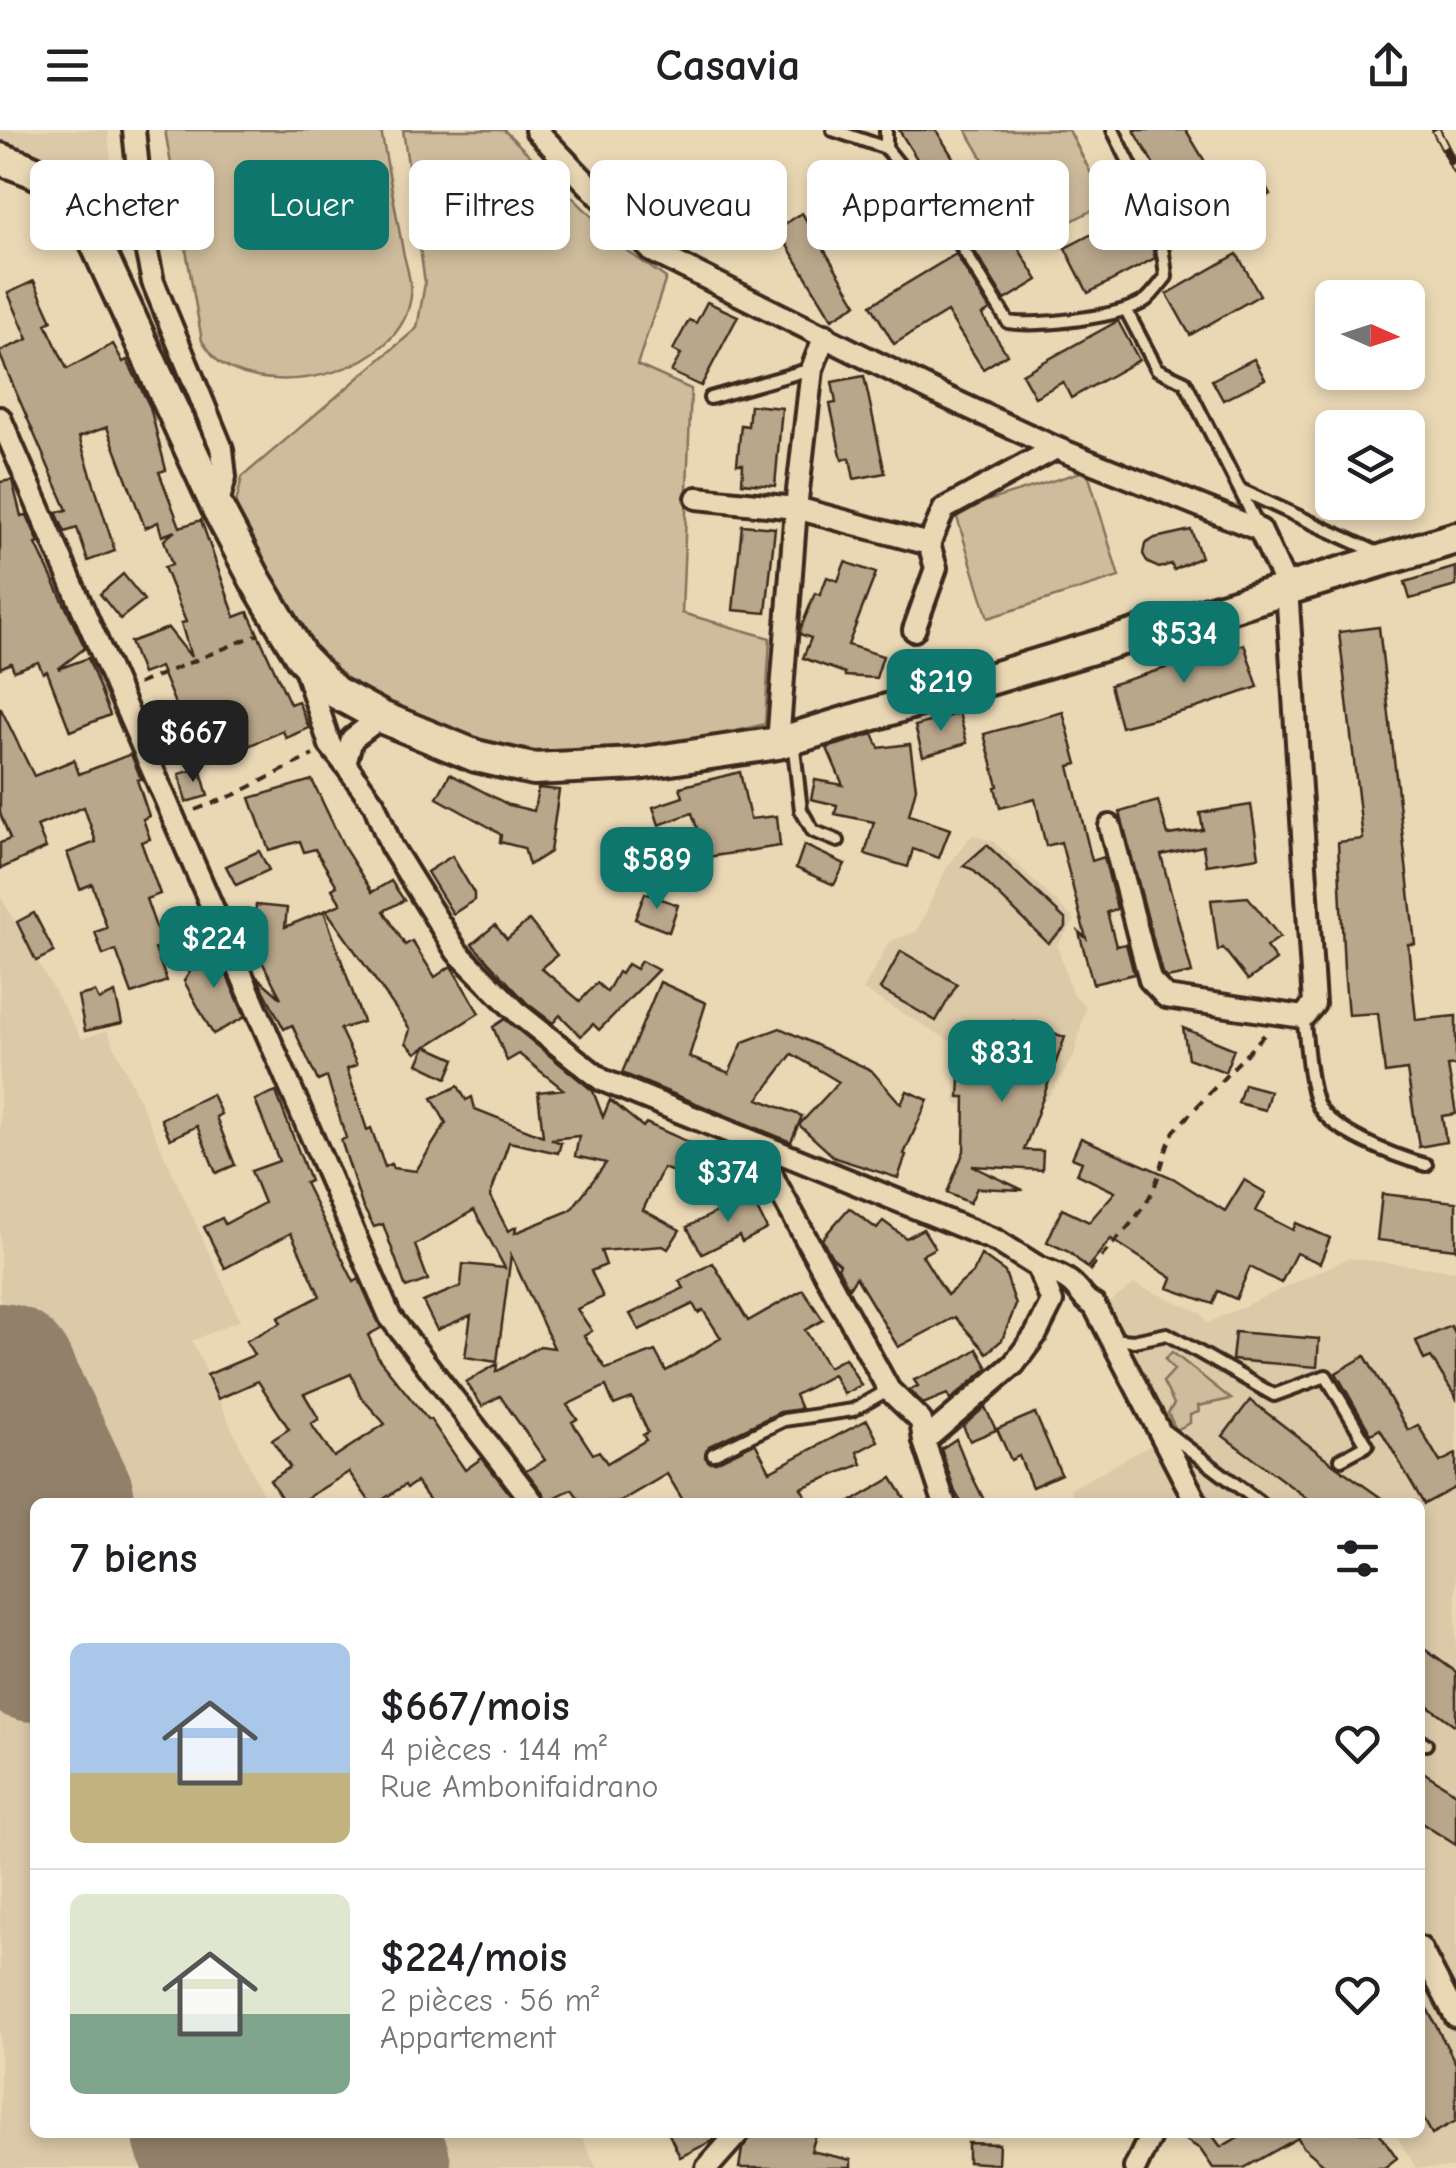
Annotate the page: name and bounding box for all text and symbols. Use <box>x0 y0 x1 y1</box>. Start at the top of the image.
icon: menu <box>40 38 95 93</box>
icon: share <box>1361 38 1416 93</box>
text: Casavia <box>656 39 800 91</box>
chip: Acheter <box>30 160 214 250</box>
chip: Louer <box>234 160 389 250</box>
chip: Filtres <box>409 160 570 250</box>
chip: Nouveau <box>590 160 787 250</box>
chip: Appartement <box>807 160 1069 250</box>
chip: Maison <box>1089 160 1266 250</box>
north arrow <box>1315 280 1425 390</box>
map controls <box>1315 280 1425 520</box>
button: layers <box>1315 410 1425 520</box>
pin: $534 <box>1125 601 1243 686</box>
text: $534 <box>1150 615 1218 652</box>
pin: $219 <box>882 649 1000 734</box>
text: $219 <box>909 663 973 700</box>
pin: $667 <box>134 700 252 785</box>
text: $667 <box>159 714 227 751</box>
pin: $589 <box>598 827 716 912</box>
text: $589 <box>622 841 692 878</box>
pin: $224 <box>155 906 273 991</box>
text: $224 <box>181 920 247 957</box>
pin: $831 <box>943 1020 1061 1105</box>
text: $831 <box>970 1034 1034 1071</box>
pin: $374 <box>669 1140 787 1225</box>
text: $374 <box>697 1154 759 1191</box>
icon: filters <box>1330 1531 1385 1586</box>
text: 7 biens <box>70 1534 197 1583</box>
text: $667/mois <box>380 1682 570 1731</box>
icon: home <box>150 1683 270 1803</box>
icon: heart <box>1330 1716 1385 1771</box>
text: 4 pièces · 144 m² <box>380 1731 607 1768</box>
text: Rue Ambonifaidrano <box>380 1768 659 1805</box>
text: $224/mois <box>380 1933 567 1982</box>
icon: home <box>150 1934 270 2054</box>
icon: heart <box>1330 1967 1385 2022</box>
text: 2 pièces · 56 m² <box>380 1982 599 2019</box>
text: Appartement <box>380 2019 555 2056</box>

